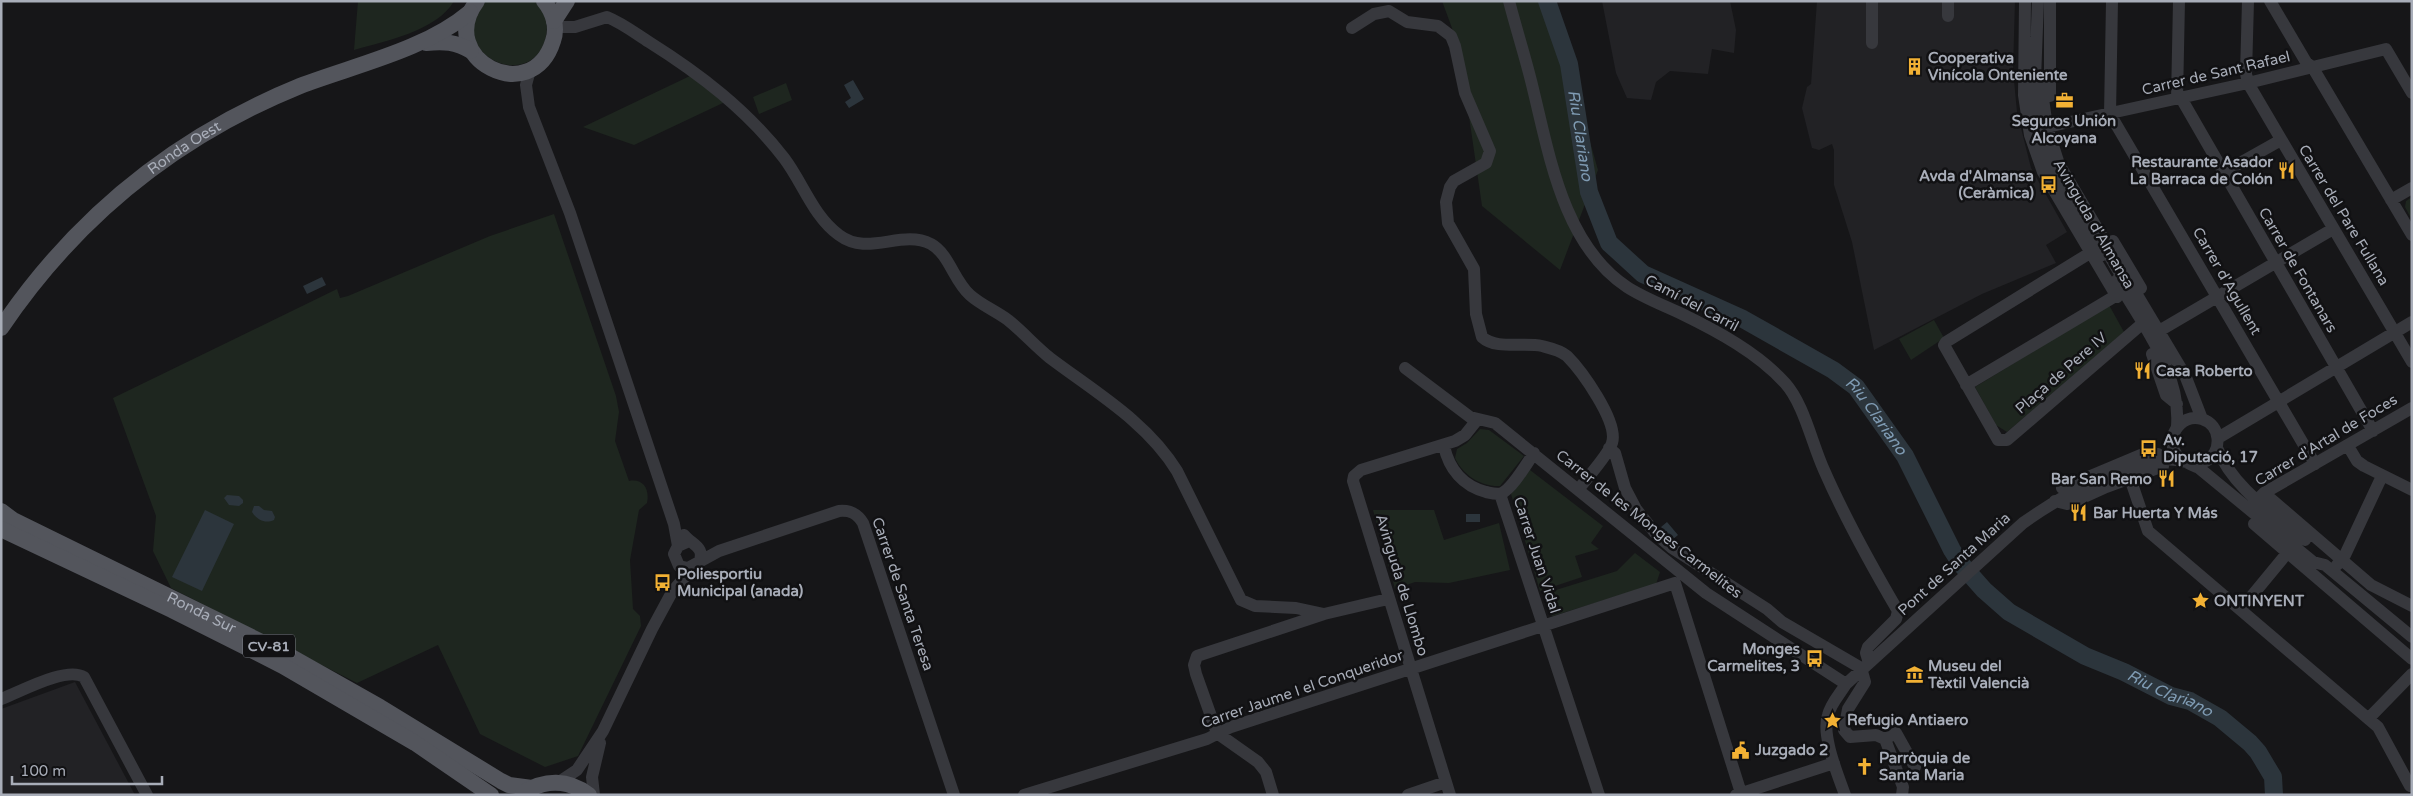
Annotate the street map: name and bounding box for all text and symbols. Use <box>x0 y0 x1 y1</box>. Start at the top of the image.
street label: Carrer de Sant Rafael <box>2140 47 2292 99</box>
place label: Cooperativa Vinícola Onteniente <box>1928 49 2068 84</box>
building icon: Cooperativa Vinícola Onteniente <box>1904 57 1924 77</box>
water label: Riu Clariano <box>1563 88 1597 184</box>
office icon: Seguros Unión Alcoyana <box>2054 90 2074 110</box>
place label: Seguros Unión Alcoyana <box>2012 112 2116 148</box>
street label: Ronda Oest <box>144 117 224 178</box>
street label: Carrer del Pare Fullana <box>2295 141 2393 289</box>
place label: Restaurante Asador La Barraca de Colón <box>2130 153 2273 188</box>
street label: Avinguda d'Almansa <box>2050 156 2138 292</box>
restaurant icon: Restaurante Asador La Barraca de Colón <box>2277 161 2297 181</box>
place label: Avda d'Almansa (Ceràmica) <box>1919 167 2034 202</box>
bus stop icon: Avda d'Almansa (Ceràmica) <box>2038 175 2058 195</box>
street label: Carrer de Fontanars <box>2255 204 2341 336</box>
street label: Carrer d'Agullent <box>2189 224 2265 338</box>
street label: Camí del Carril <box>1642 271 1742 335</box>
street label: Plaça de Pere IV <box>2012 328 2111 418</box>
restaurant icon: Casa Roberto <box>2132 361 2152 381</box>
place label: Casa Roberto <box>2156 362 2253 380</box>
water label: Riu Clariano <box>1841 373 1912 460</box>
street label: Carrer d'Artal de Foces <box>2252 390 2400 490</box>
place label: Av. Diputació, 17 <box>2163 431 2258 467</box>
bus stop icon: Av. Diputació, 17 <box>2139 439 2159 459</box>
street label: Carrer de les Monges Carmelites <box>1553 446 1745 602</box>
restaurant icon: Bar San Remo <box>2156 469 2176 489</box>
place label: Bar San Remo <box>2051 470 2152 488</box>
street label: Carrer Juan Vidal <box>1510 494 1564 616</box>
restaurant icon: Bar Huerta Y Más <box>2069 503 2089 523</box>
place label: Bar Huerta Y Más <box>2093 504 2218 522</box>
street label: Pont de Santa Maria <box>1894 509 2014 619</box>
street label: Avinguda de Llombo <box>1372 512 1432 658</box>
street label: Carrer de Santa Teresa <box>868 515 938 673</box>
place label: Poliesportiu Municipal (anada) <box>677 565 804 601</box>
bus stop icon: Poliesportiu Municipal (anada) <box>653 573 673 593</box>
street label: Ronda Sur <box>164 588 239 637</box>
place icon: ONTINYENT <box>2190 591 2210 611</box>
place label: ONTINYENT <box>2214 592 2305 610</box>
road number: CV-81 <box>243 634 295 658</box>
place label: Monges Carmelites, 3 <box>1707 640 1800 675</box>
street label: Carrer Jaume I el Conqueridor <box>1199 646 1406 732</box>
bus stop icon: Monges Carmelites, 3 <box>1804 648 1824 668</box>
place label: Museu del Tèxtil Valencià <box>1927 657 2029 692</box>
museum icon: Museu del Tèxtil Valencià <box>1904 665 1924 685</box>
water label: Riu Clariano <box>2124 665 2217 722</box>
place icon: Refugio Antiaero <box>1823 710 1843 730</box>
place label: Refugio Antiaero <box>1847 711 1968 730</box>
public building icon: Juzgado 2 <box>1731 740 1751 760</box>
place label: Juzgado 2 <box>1754 741 1828 760</box>
place label: Parròquia de Santa Maria <box>1879 749 1971 784</box>
scale bar <box>12 754 162 786</box>
church icon: Parròquia de Santa Maria <box>1855 757 1875 777</box>
text: 100 m <box>20 762 66 780</box>

